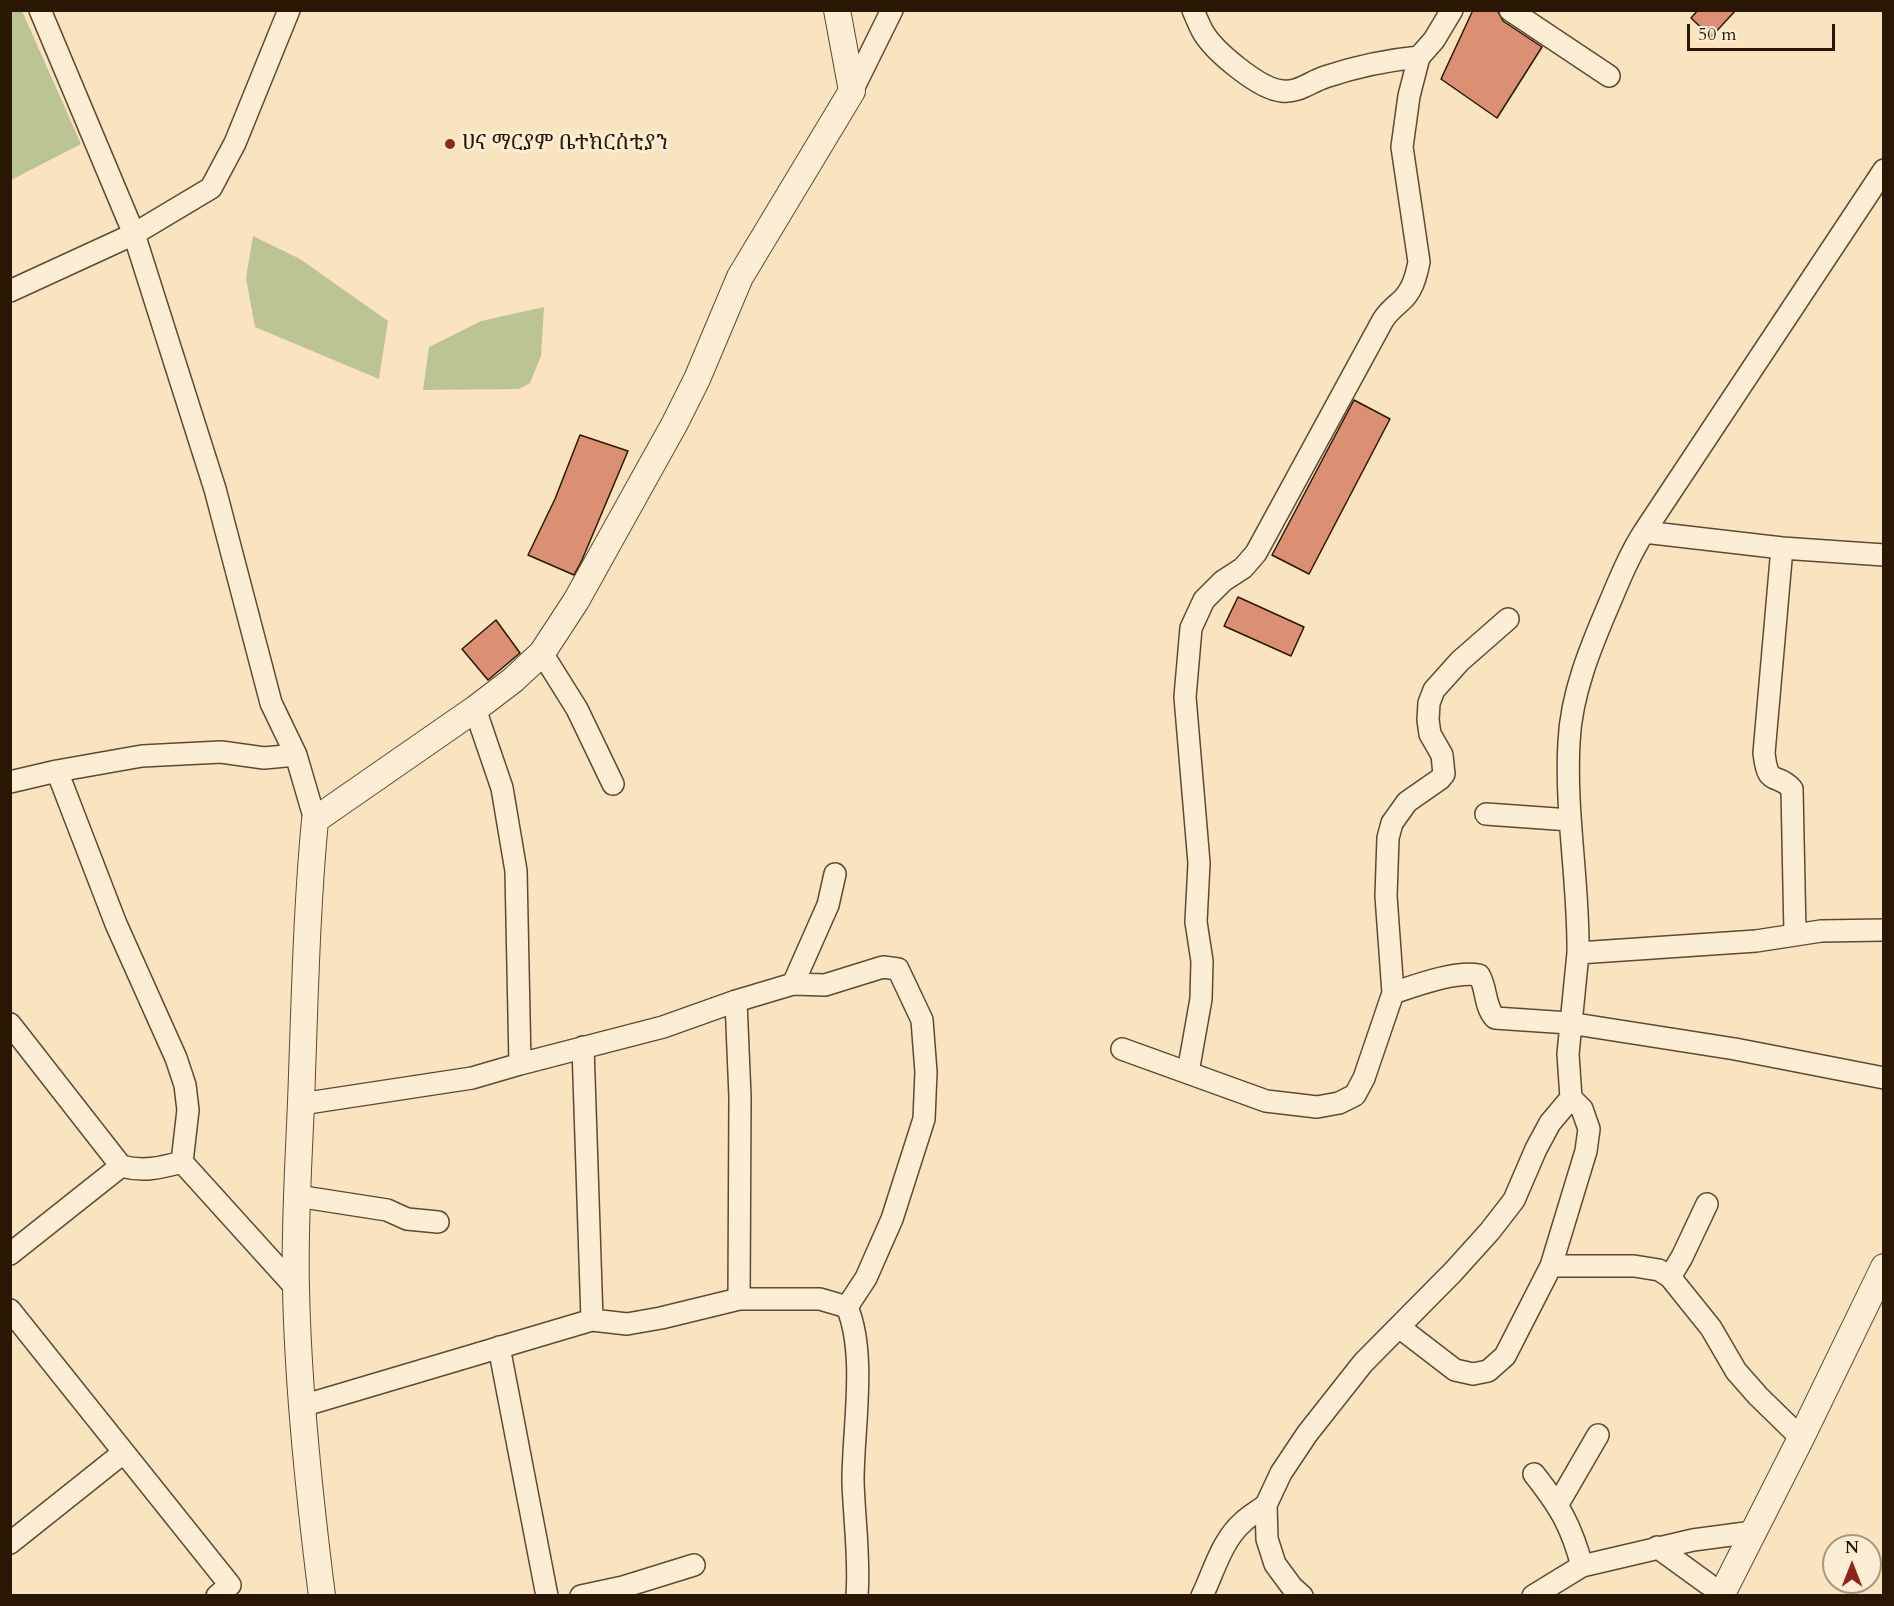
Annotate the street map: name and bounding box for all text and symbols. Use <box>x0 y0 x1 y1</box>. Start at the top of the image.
scale bar <box>1690 12 1838 50</box>
text: 50 m <box>1698 22 1737 47</box>
place label: ሀና ማርያም ቤተክርስቲያን <box>462 131 668 157</box>
marker: ሀና ማርያም ቤተክርስቲያን <box>443 137 457 151</box>
north arrow <box>1822 1534 1882 1594</box>
text: N <box>1845 1537 1859 1559</box>

